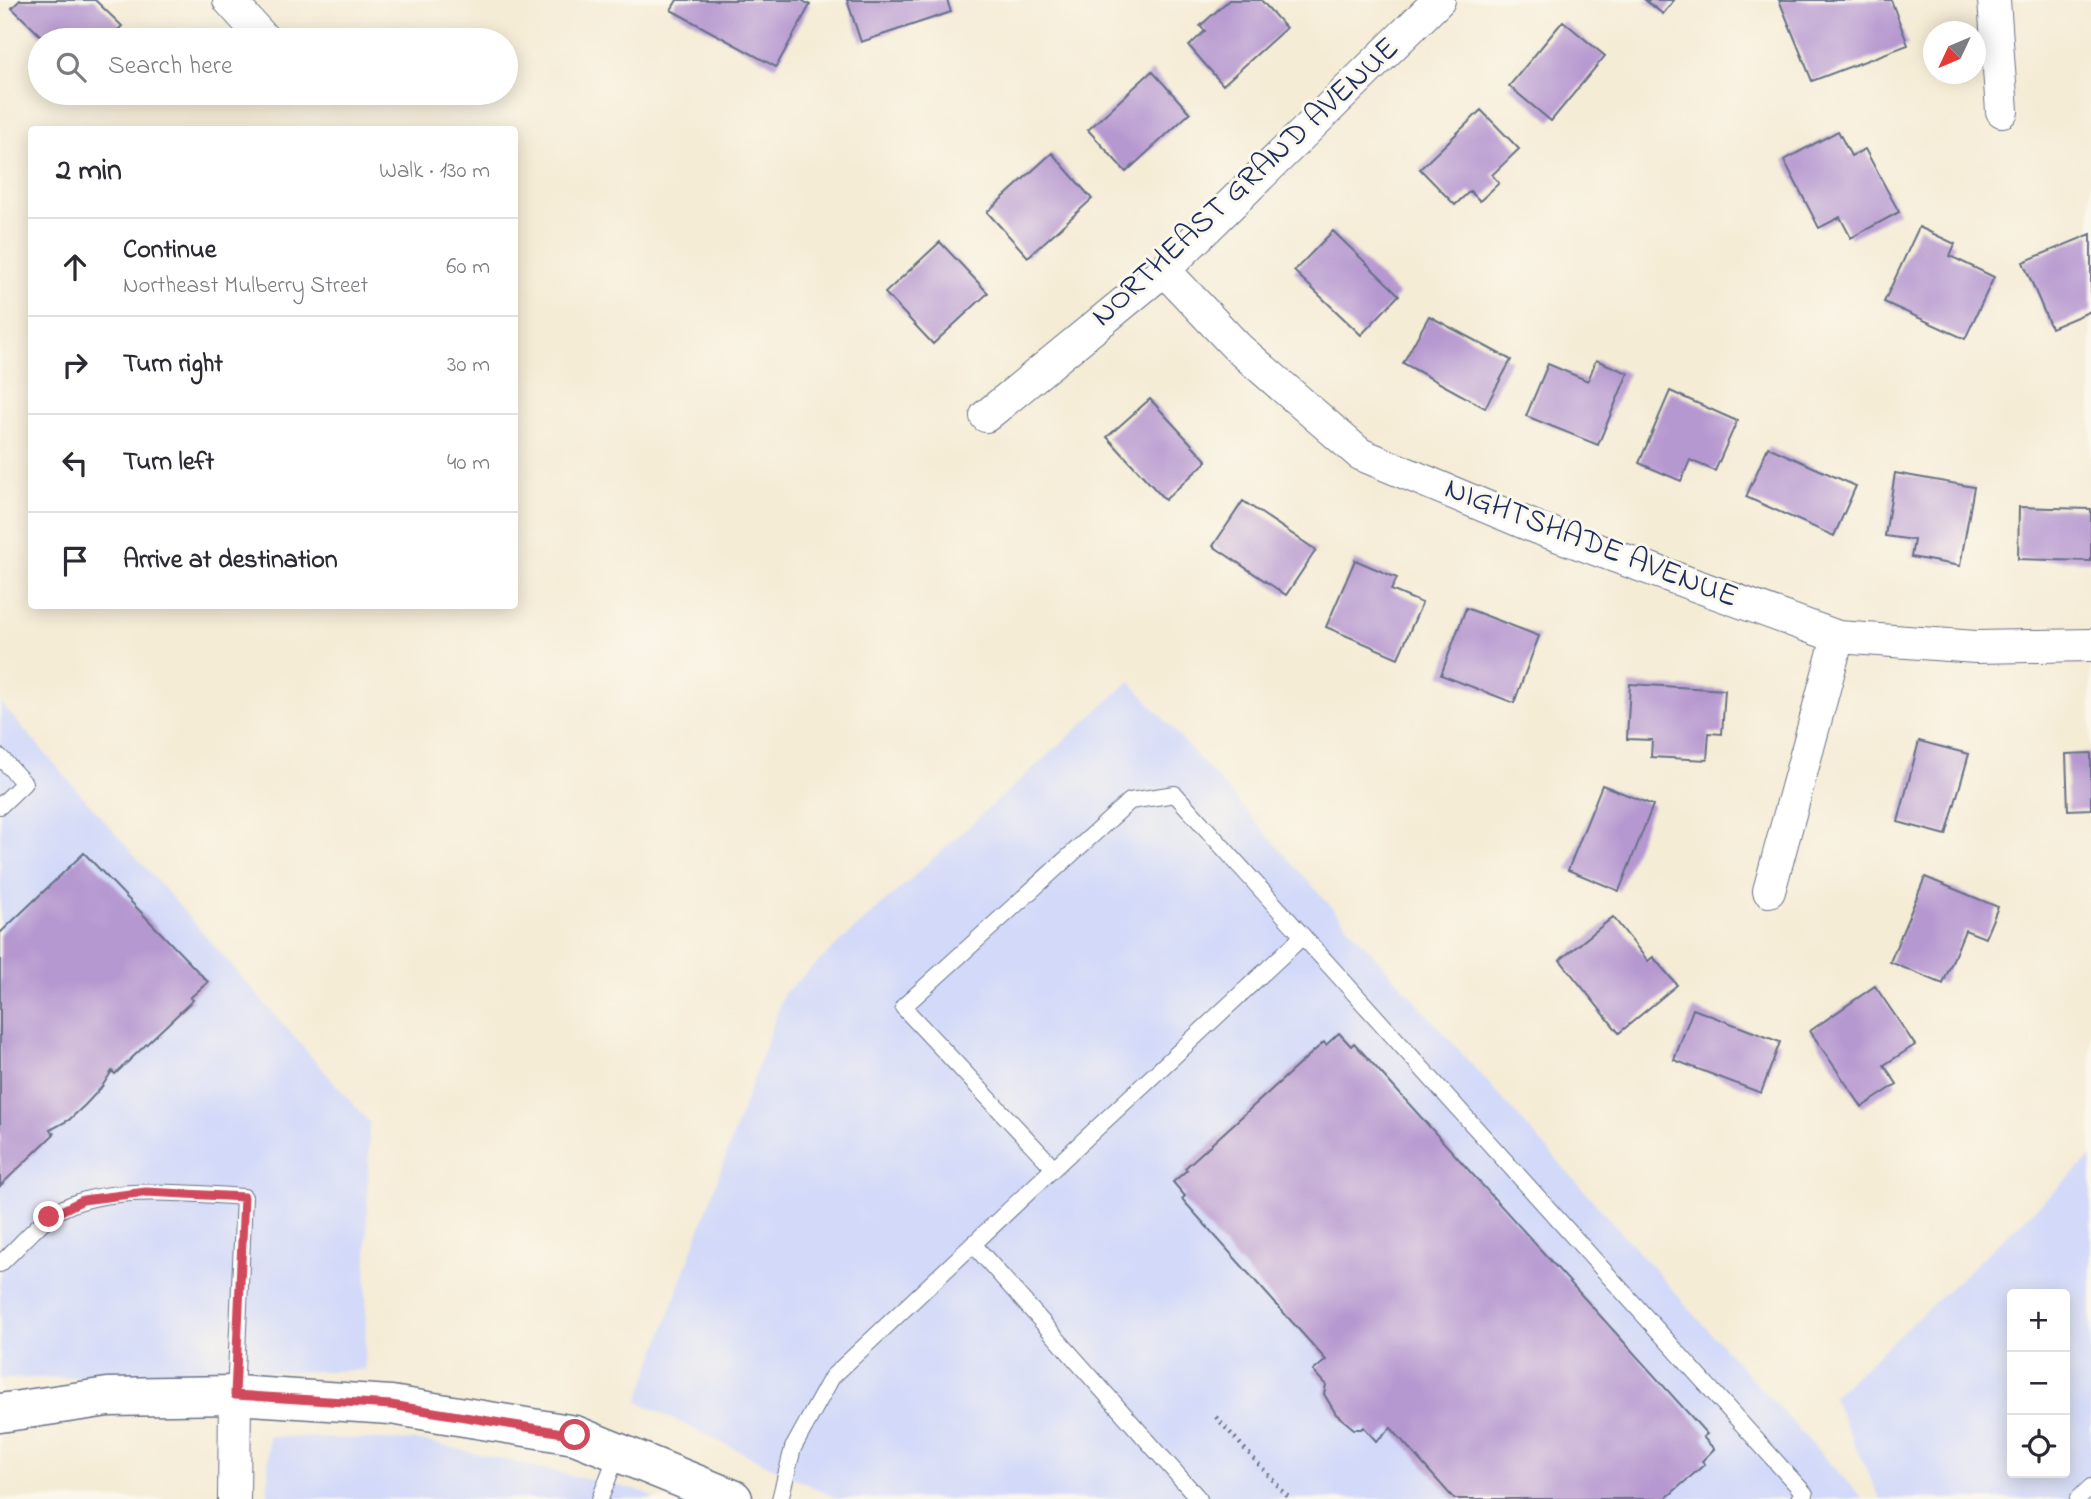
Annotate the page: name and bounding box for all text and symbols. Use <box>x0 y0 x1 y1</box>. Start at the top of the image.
north arrow <box>1923 21 1986 84</box>
street label: NORTHEAST GRAND AVENUE <box>1081 27 1411 339</box>
search box <box>28 28 518 105</box>
icon: search <box>52 48 90 86</box>
text: Search here <box>108 48 233 86</box>
text: 2 min <box>56 150 122 194</box>
text: Walk · 130 m <box>379 155 490 188</box>
text: Continue <box>123 232 216 270</box>
icon: ahead <box>56 248 94 286</box>
text: 60 m <box>446 251 490 284</box>
text: Northeast Mulberry Street <box>123 270 368 303</box>
icon: right <box>56 346 94 384</box>
text: Turn right <box>123 346 223 384</box>
text: 30 m <box>447 349 490 382</box>
icon: left <box>56 444 94 482</box>
text: Turn left <box>123 444 214 482</box>
text: 40 m <box>447 447 490 480</box>
street label: NIGHTSHADE AVENUE <box>1437 466 1745 622</box>
icon: arrive <box>56 542 94 580</box>
text: Arrive at destination <box>123 542 338 580</box>
route end <box>33 1201 64 1232</box>
map controls <box>2007 1289 2070 1478</box>
button: + <box>2007 1289 2070 1352</box>
button: − <box>2007 1352 2070 1415</box>
button: locate <box>2007 1415 2070 1478</box>
route start <box>559 1419 590 1450</box>

